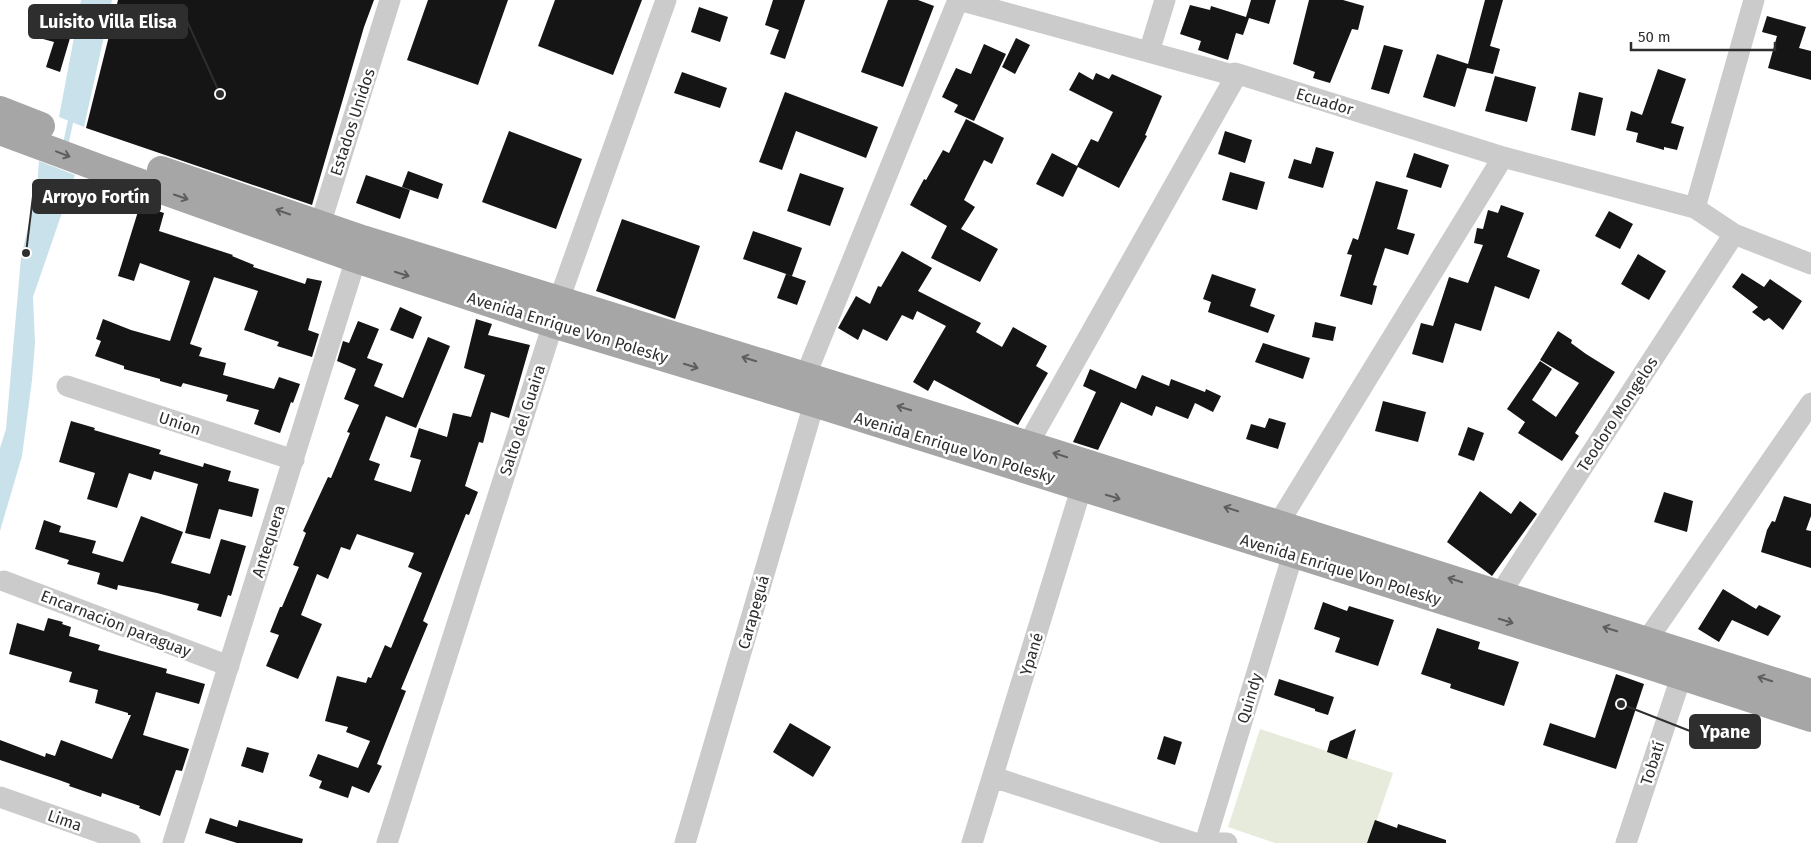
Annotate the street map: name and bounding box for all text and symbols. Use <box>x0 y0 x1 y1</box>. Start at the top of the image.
callout: Luisito Villa Elisa <box>29 5 187 38</box>
text: Luisito Villa Elisa <box>39 11 177 33</box>
scale bar <box>1631 20 1775 52</box>
text: 50 m <box>1638 28 1671 46</box>
street label: Estados Unidos <box>326 66 379 178</box>
street label: Ecuador <box>1294 84 1357 119</box>
one-way arrow <box>55 150 70 159</box>
callout: Arroyo Fortín <box>33 180 160 213</box>
text: Arroyo Fortín <box>41 186 150 208</box>
one-way arrow <box>172 193 188 202</box>
one-way arrow <box>275 206 291 216</box>
one-way arrow <box>394 270 410 280</box>
street label: Avenida Enrique Von Polesky <box>465 288 671 367</box>
street label: Teodoro Mongelos <box>1573 353 1662 475</box>
one-way arrow <box>741 354 757 364</box>
one-way arrow <box>682 361 698 371</box>
street label: Salto del Guaira <box>496 362 549 478</box>
one-way arrow <box>897 402 913 412</box>
street label: Union <box>156 408 203 439</box>
street label: Avenida Enrique Von Polesky <box>852 408 1058 487</box>
one-way arrow <box>1052 450 1068 459</box>
one-way arrow <box>1105 493 1121 503</box>
street label: Antequera <box>248 503 289 580</box>
one-way arrow <box>1224 504 1240 514</box>
street label: Avenida Enrique Von Polesky <box>1238 530 1444 609</box>
street label: Carapeguá <box>734 573 773 651</box>
one-way arrow <box>1447 575 1463 585</box>
street label: Encarnacion paraguay <box>38 586 194 661</box>
one-way arrow <box>1498 616 1514 626</box>
one-way arrow <box>1602 623 1618 633</box>
street label: Ypané <box>1016 630 1047 678</box>
street label: Quindy <box>1233 671 1266 726</box>
one-way arrow <box>1757 673 1773 683</box>
callout: Ypane <box>1690 715 1760 748</box>
text: Ypane <box>1699 721 1750 743</box>
street label: Tobatí <box>1636 738 1669 788</box>
street label: Lima <box>45 806 84 835</box>

